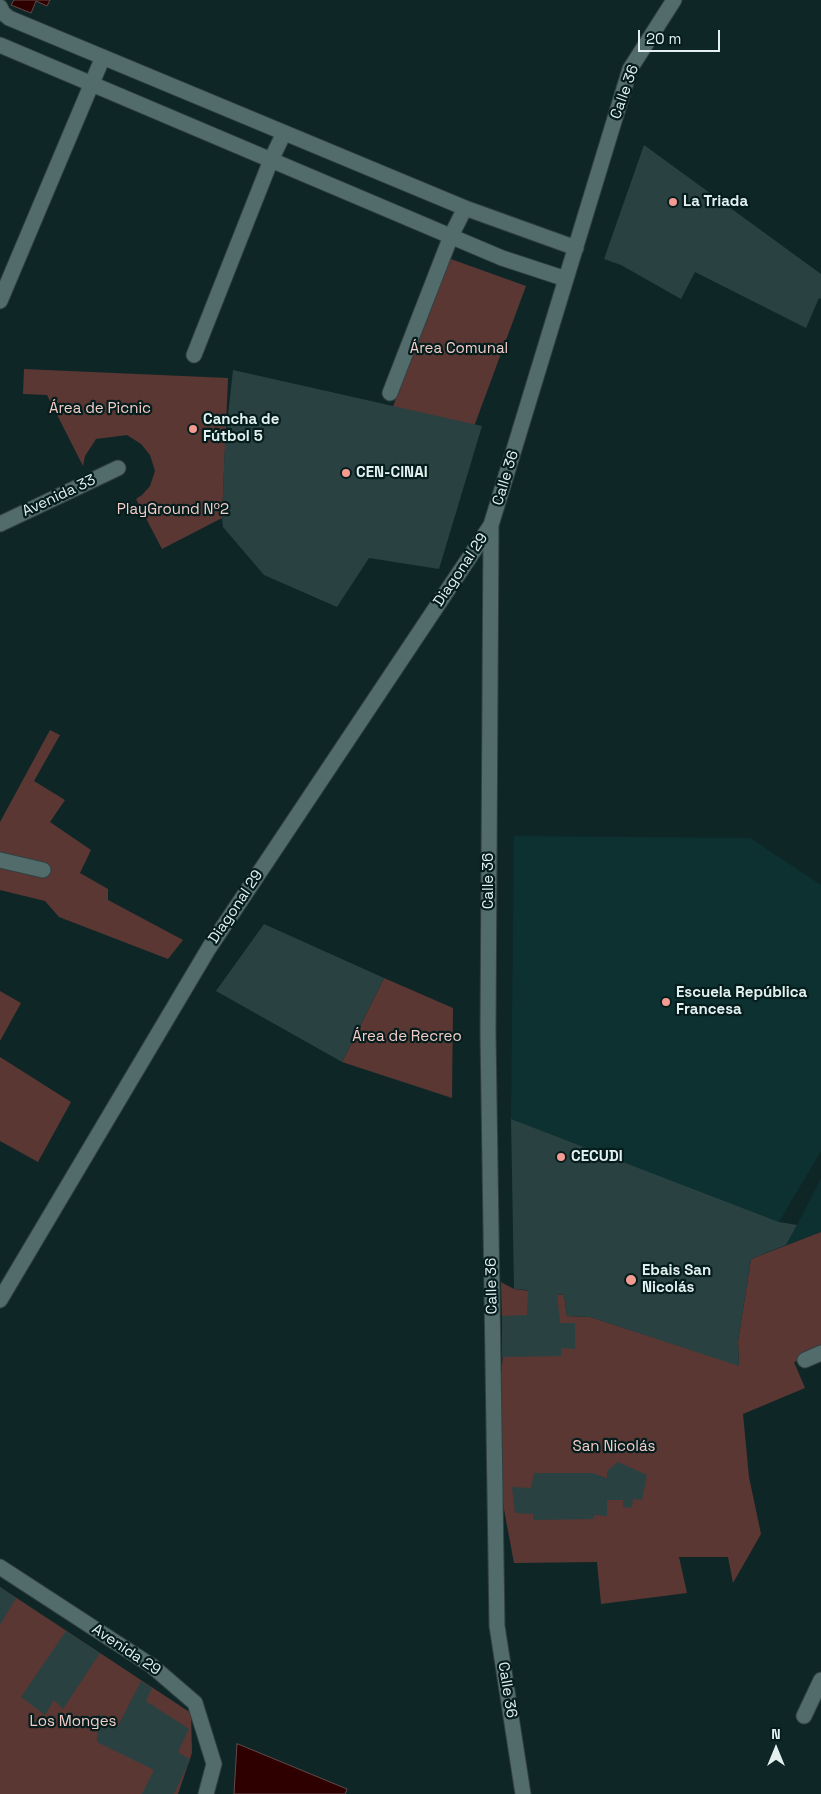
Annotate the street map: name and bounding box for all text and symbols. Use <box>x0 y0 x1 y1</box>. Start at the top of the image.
scale bar <box>641 20 724 52</box>
text: 20 m <box>646 29 681 48</box>
street label: Calle 36 <box>607 62 643 122</box>
place label: La Triada <box>683 193 748 211</box>
marker: La Triada <box>667 196 679 208</box>
park label: Área Comunal <box>410 340 508 358</box>
park label: Área de Picnic <box>49 400 151 418</box>
place label: Cancha de Fútbol 5 <box>203 411 279 446</box>
marker: Cancha de Fútbol 5 <box>187 423 199 435</box>
street label: Calle 36 <box>489 448 523 508</box>
place label: CEN-CINAI <box>356 464 428 482</box>
marker: CEN-CINAI <box>340 467 352 479</box>
street label: Avenida 33 <box>19 471 99 521</box>
park label: PlayGround Nº2 <box>117 501 229 519</box>
street label: Diagonal 29 <box>430 530 492 610</box>
street label: Calle 36 <box>480 853 498 909</box>
street label: Diagonal 29 <box>205 867 267 947</box>
place label: Escuela República Francesa <box>676 984 807 1019</box>
marker: Escuela República Francesa <box>660 996 672 1008</box>
park label: Área de Recreo <box>352 1028 462 1046</box>
place label: CECUDI <box>571 1148 623 1166</box>
marker: CECUDI <box>555 1151 567 1163</box>
street label: Calle 36 <box>483 1258 501 1314</box>
place label: Ebais San Nicolás <box>642 1262 711 1297</box>
marker: Ebais San Nicolás <box>624 1273 638 1287</box>
park label: San Nicolás <box>573 1438 655 1456</box>
street label: Avenida 29 <box>88 1620 164 1680</box>
street label: Calle 36 <box>494 1661 520 1719</box>
park label: Los Monges <box>29 1713 117 1731</box>
north arrow <box>751 1724 801 1774</box>
text: N <box>771 1725 781 1743</box>

